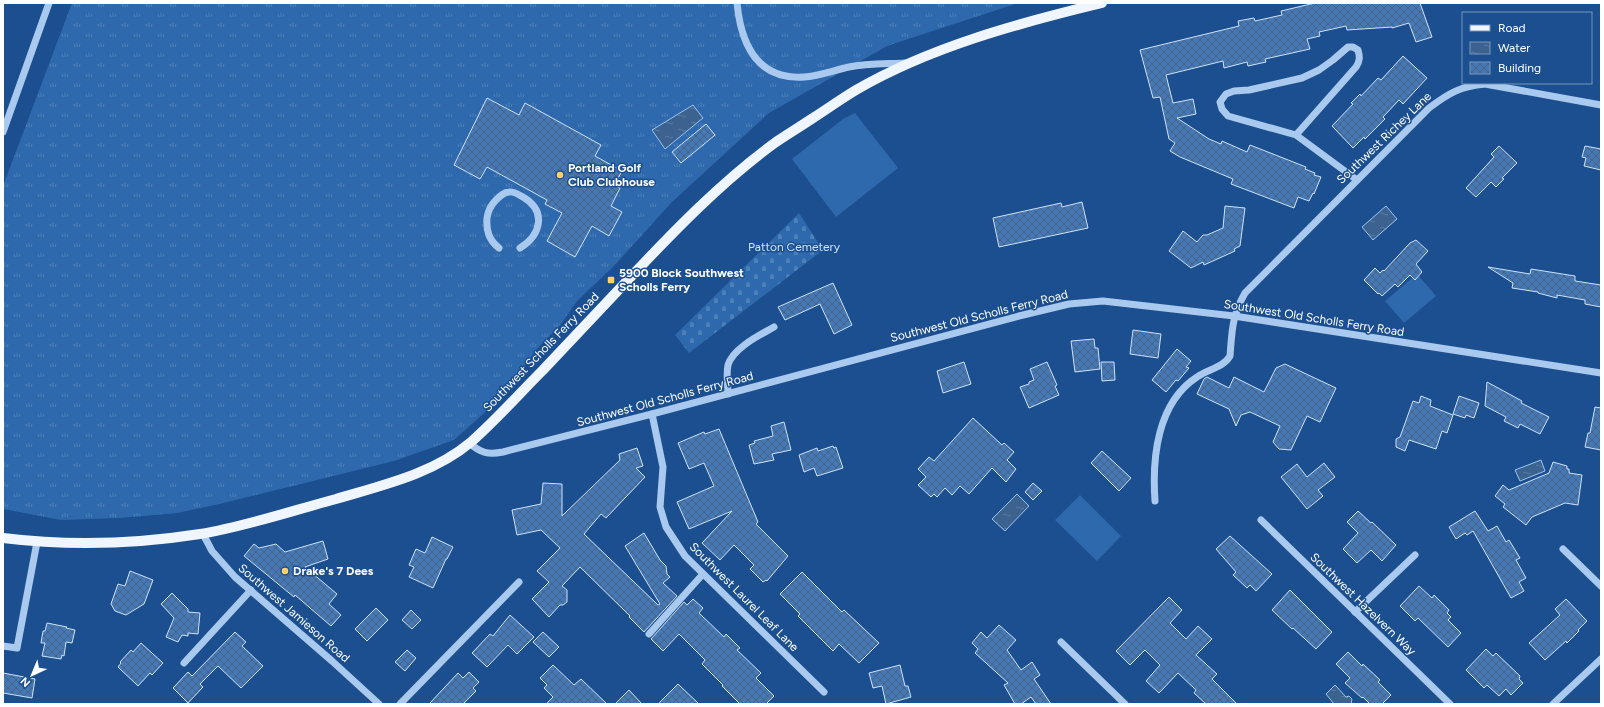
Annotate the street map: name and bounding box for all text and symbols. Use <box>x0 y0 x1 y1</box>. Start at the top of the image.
legend <box>1462 12 1592 84</box>
text: Road <box>1498 21 1526 35</box>
text: Water <box>1498 41 1530 55</box>
text: Building <box>1498 61 1541 75</box>
street label: Southwest Richey Lane <box>1334 89 1434 187</box>
place label: Portland Golf Club Clubhouse <box>568 161 655 189</box>
marker: Portland Golf Club Clubhouse <box>555 170 565 180</box>
park label: Patton Cemetery <box>748 240 841 254</box>
place label: 5900 Block Southwest Scholls Ferry <box>619 266 744 294</box>
marker: 5900 Block Southwest Scholls Ferry <box>606 275 616 285</box>
street label: Southwest Old Scholls Ferry Road <box>889 287 1069 345</box>
street label: Southwest Scholls Ferry Road <box>480 289 602 415</box>
street label: Southwest Old Scholls Ferry Road <box>1223 297 1405 339</box>
street label: Southwest Old Scholls Ferry Road <box>575 369 755 429</box>
street label: Southwest Laurel Leaf Lane <box>687 540 802 655</box>
street label: Southwest Hazelvern Way <box>1307 550 1419 658</box>
street label: Southwest Jamieson Road <box>236 561 352 665</box>
place label: Drake's 7 Dees <box>293 564 374 578</box>
marker: Drake's 7 Dees <box>280 566 290 576</box>
north arrow <box>12 655 52 695</box>
text: N <box>18 674 33 689</box>

